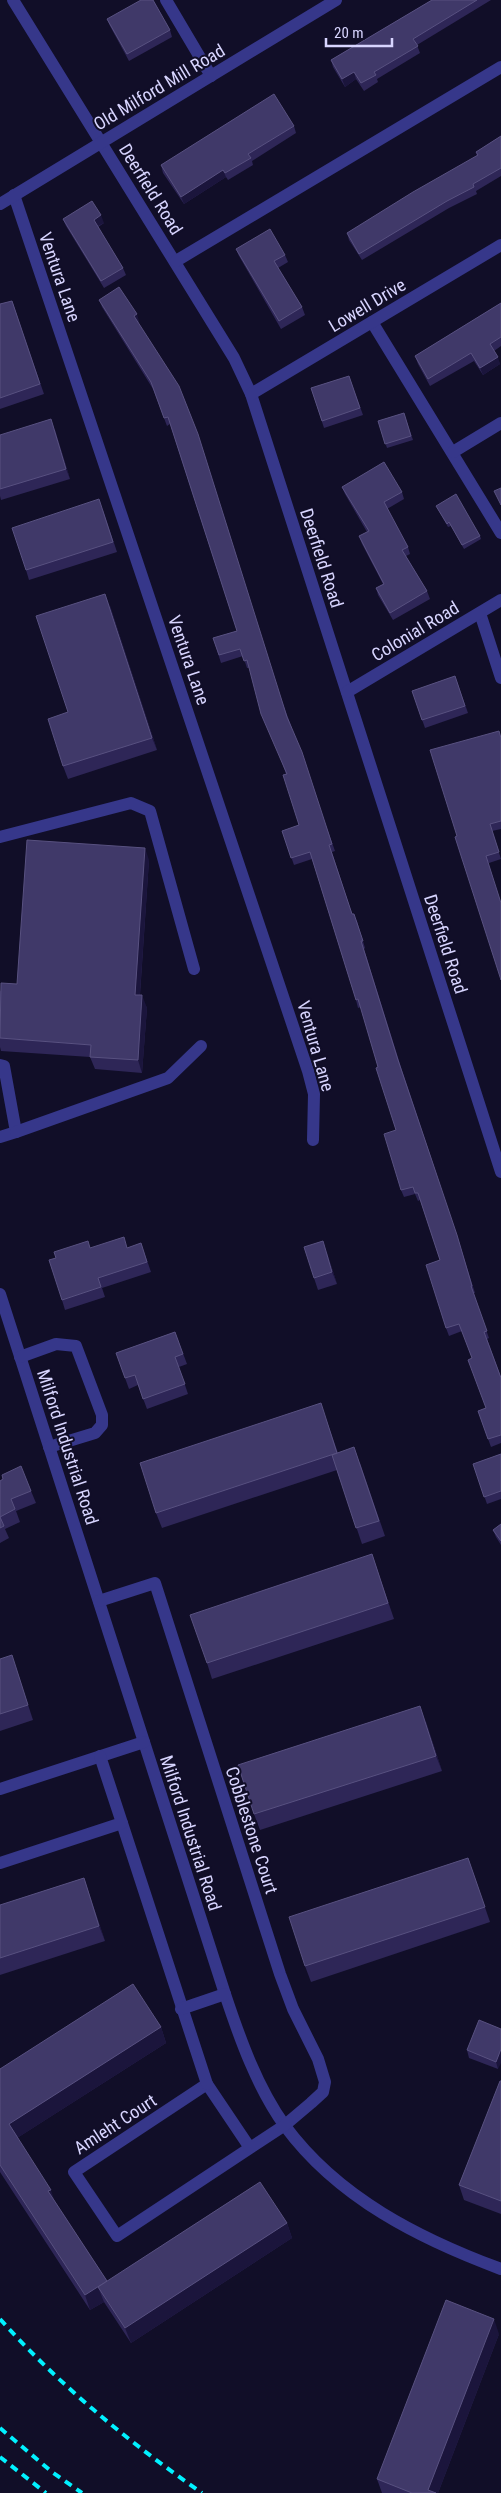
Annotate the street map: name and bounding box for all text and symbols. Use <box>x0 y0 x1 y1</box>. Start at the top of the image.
scale bar <box>326 15 392 47</box>
text: 20 m <box>334 24 364 42</box>
street label: Old Milford Mill Road <box>90 40 228 134</box>
street label: Deerfield Road <box>115 140 187 238</box>
street label: Ventura Lane <box>35 230 85 324</box>
street label: Lowell Drive <box>325 274 409 336</box>
street label: Deerfield Road <box>296 506 348 610</box>
street label: Colonial Road <box>367 597 463 665</box>
street label: Ventura Lane <box>164 613 214 707</box>
street label: Deerfield Road <box>420 892 472 996</box>
street label: Ventura Lane <box>293 998 339 1094</box>
street label: Milford Industrial Road <box>33 1367 103 1527</box>
street label: Milford Industrial Road <box>156 1753 226 1913</box>
street label: Cobblestone Court <box>222 1764 282 1896</box>
street label: Amleht Court <box>70 2090 160 2158</box>

